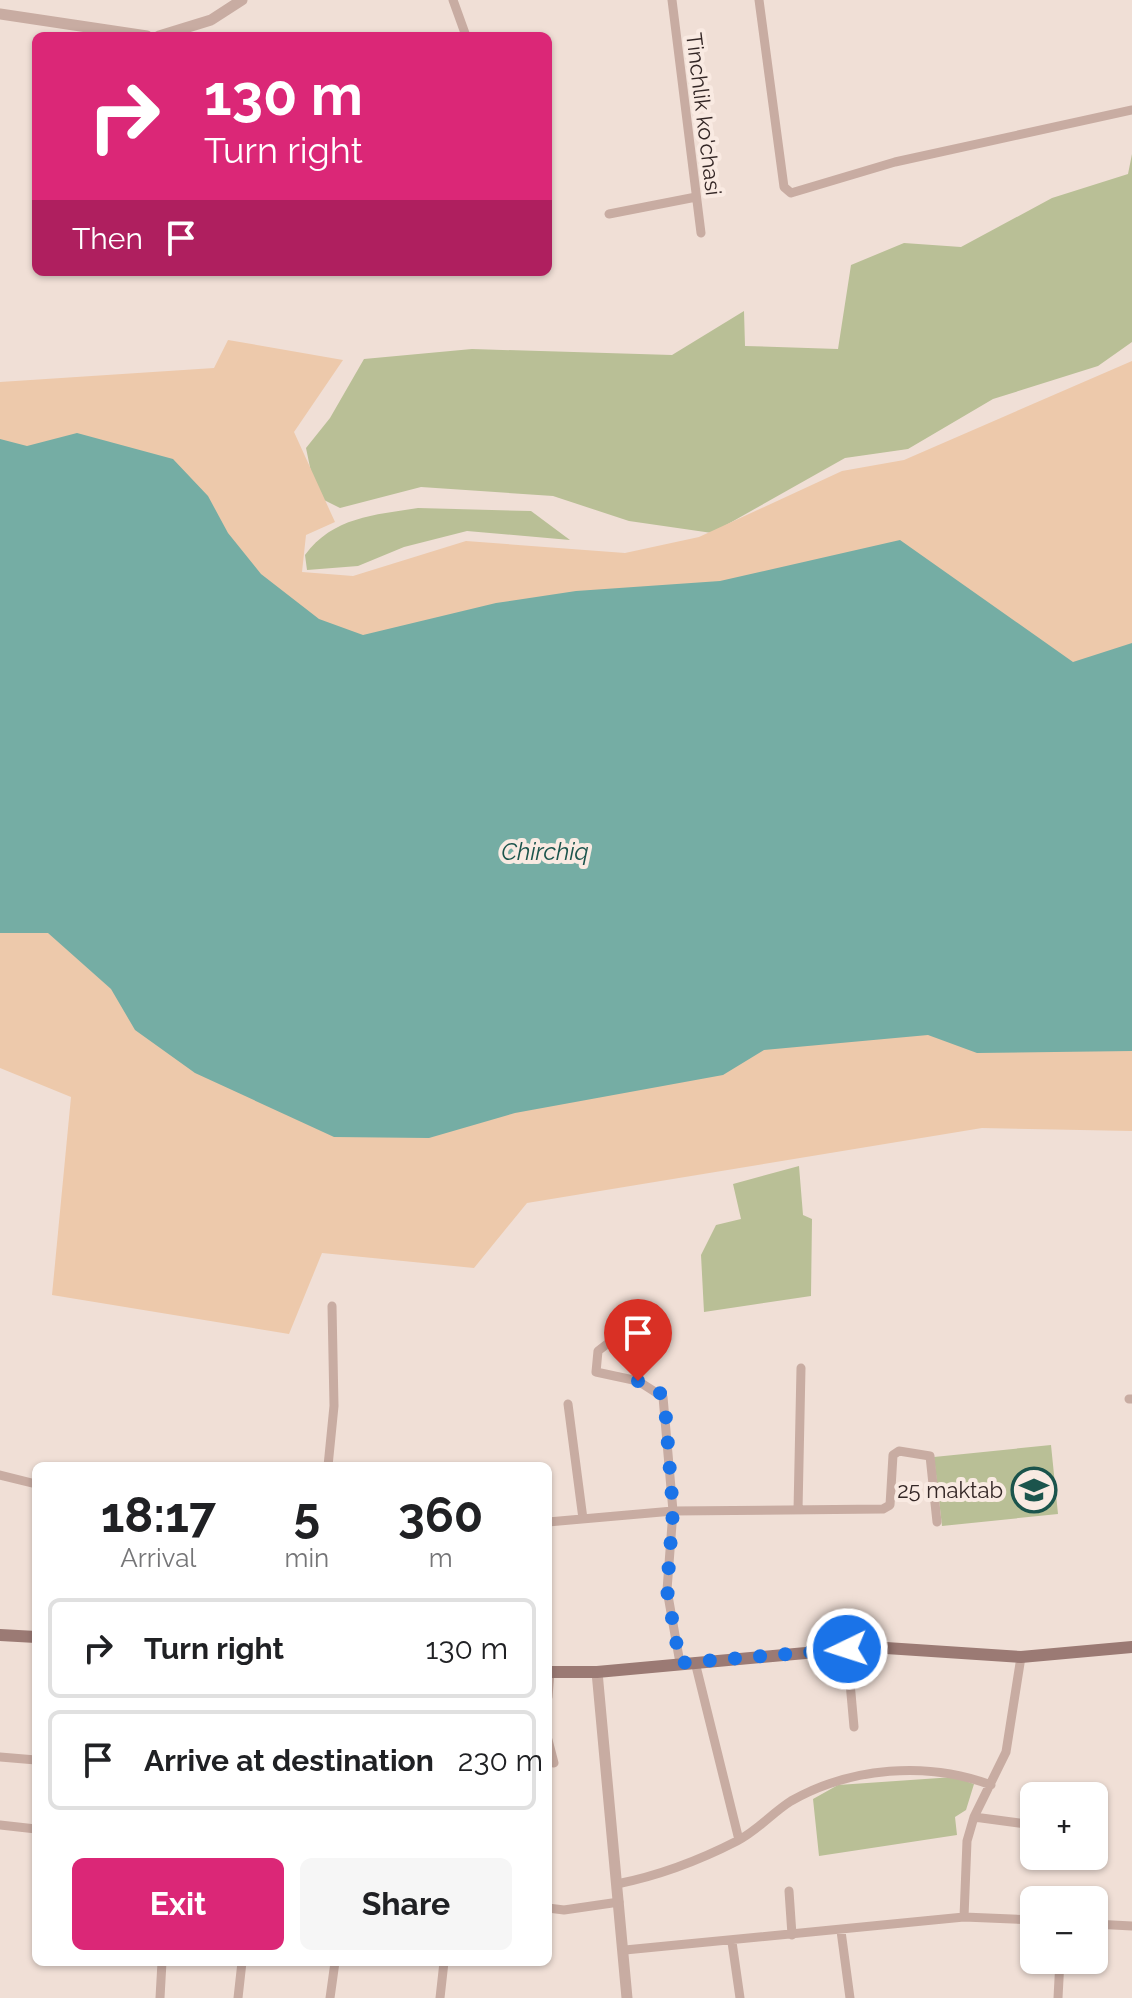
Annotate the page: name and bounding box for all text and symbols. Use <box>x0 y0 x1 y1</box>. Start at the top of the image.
street label: Tinchlik ko'chasi <box>681 31 727 197</box>
text: 130 m <box>204 62 363 128</box>
icon: right <box>72 64 176 168</box>
text: Turn right <box>204 129 363 171</box>
icon: arrive <box>159 216 203 260</box>
text: Then <box>72 221 143 256</box>
water label: Chirchiq <box>501 837 589 866</box>
pin <box>604 1299 672 1381</box>
icon: arrive <box>616 1311 660 1355</box>
school or university icon: 25 maktab <box>1010 1466 1058 1514</box>
place label: 25 maktab <box>897 1477 1003 1503</box>
text: 18:17 <box>101 1487 216 1543</box>
text: 5 <box>294 1487 320 1543</box>
text: 360 <box>398 1487 483 1543</box>
text: Arrival <box>120 1543 196 1573</box>
text: min <box>285 1543 329 1573</box>
text: m <box>429 1543 453 1573</box>
position arrow <box>805 1607 889 1691</box>
icon: right <box>76 1626 120 1670</box>
text: Turn right <box>144 1631 284 1666</box>
text: 130 m <box>426 1631 508 1666</box>
icon: arrive <box>76 1738 120 1782</box>
text: Arrive at destination <box>144 1743 434 1778</box>
text: 230 m <box>458 1743 543 1778</box>
map controls <box>1020 1782 1108 1974</box>
button: + <box>1020 1782 1108 1870</box>
button: Exit <box>72 1858 284 1950</box>
button: Share <box>300 1858 512 1950</box>
button: − <box>1020 1886 1108 1974</box>

